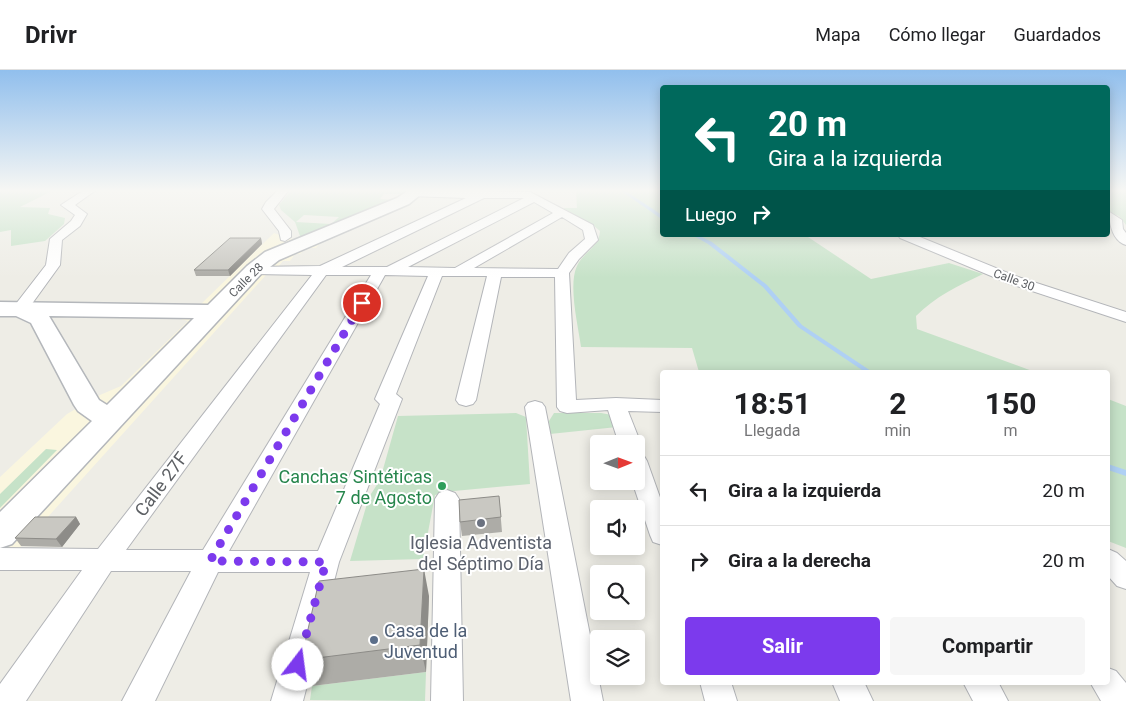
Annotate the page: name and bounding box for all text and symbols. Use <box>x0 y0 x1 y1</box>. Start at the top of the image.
text: Drivr <box>25 21 77 49</box>
text: Mapa <box>815 24 861 45</box>
text: Cómo llegar <box>889 24 985 45</box>
text: Guardados <box>1013 24 1101 45</box>
text: 20 m <box>768 104 847 145</box>
icon: left <box>685 105 750 170</box>
text: Gira a la izquierda <box>768 146 942 171</box>
icon: right <box>747 200 775 228</box>
text: Luego <box>685 203 737 226</box>
street label: Calle 28 <box>226 260 266 300</box>
street label: Calle 30 <box>991 266 1037 294</box>
pin <box>341 282 383 324</box>
icon: arrive <box>348 289 376 317</box>
text: 18:51 <box>734 386 811 421</box>
text: 2 <box>889 386 906 421</box>
text: 150 <box>985 386 1036 421</box>
text: Llegada <box>744 421 800 440</box>
text: min <box>884 421 911 440</box>
text: m <box>1004 421 1018 440</box>
north arrow <box>590 435 645 490</box>
map controls <box>590 435 645 685</box>
street label: Calle 27F <box>130 448 192 520</box>
place label: Canchas Sintéticas 7 de Agosto <box>278 466 432 508</box>
icon: left <box>685 477 713 505</box>
text: Gira a la izquierda <box>728 479 881 502</box>
text: 20 m <box>1042 479 1085 502</box>
marker: Canchas Sintéticas 7 de Agosto <box>436 480 448 492</box>
button: sound <box>590 500 645 555</box>
marker: Iglesia Adventista del Séptimo Día <box>475 517 487 529</box>
place label: Iglesia Adventista del Séptimo Día <box>410 532 552 574</box>
icon: right <box>685 547 713 575</box>
text: Gira a la derecha <box>728 549 871 572</box>
text: 20 m <box>1042 549 1085 572</box>
button: search <box>590 565 645 620</box>
button: Salir <box>685 617 880 675</box>
button: Compartir <box>890 617 1085 675</box>
place label: Casa de la Juventud <box>384 620 467 662</box>
button: layers <box>590 630 645 685</box>
marker: Casa de la Juventud <box>368 634 380 646</box>
position arrow <box>271 638 323 690</box>

